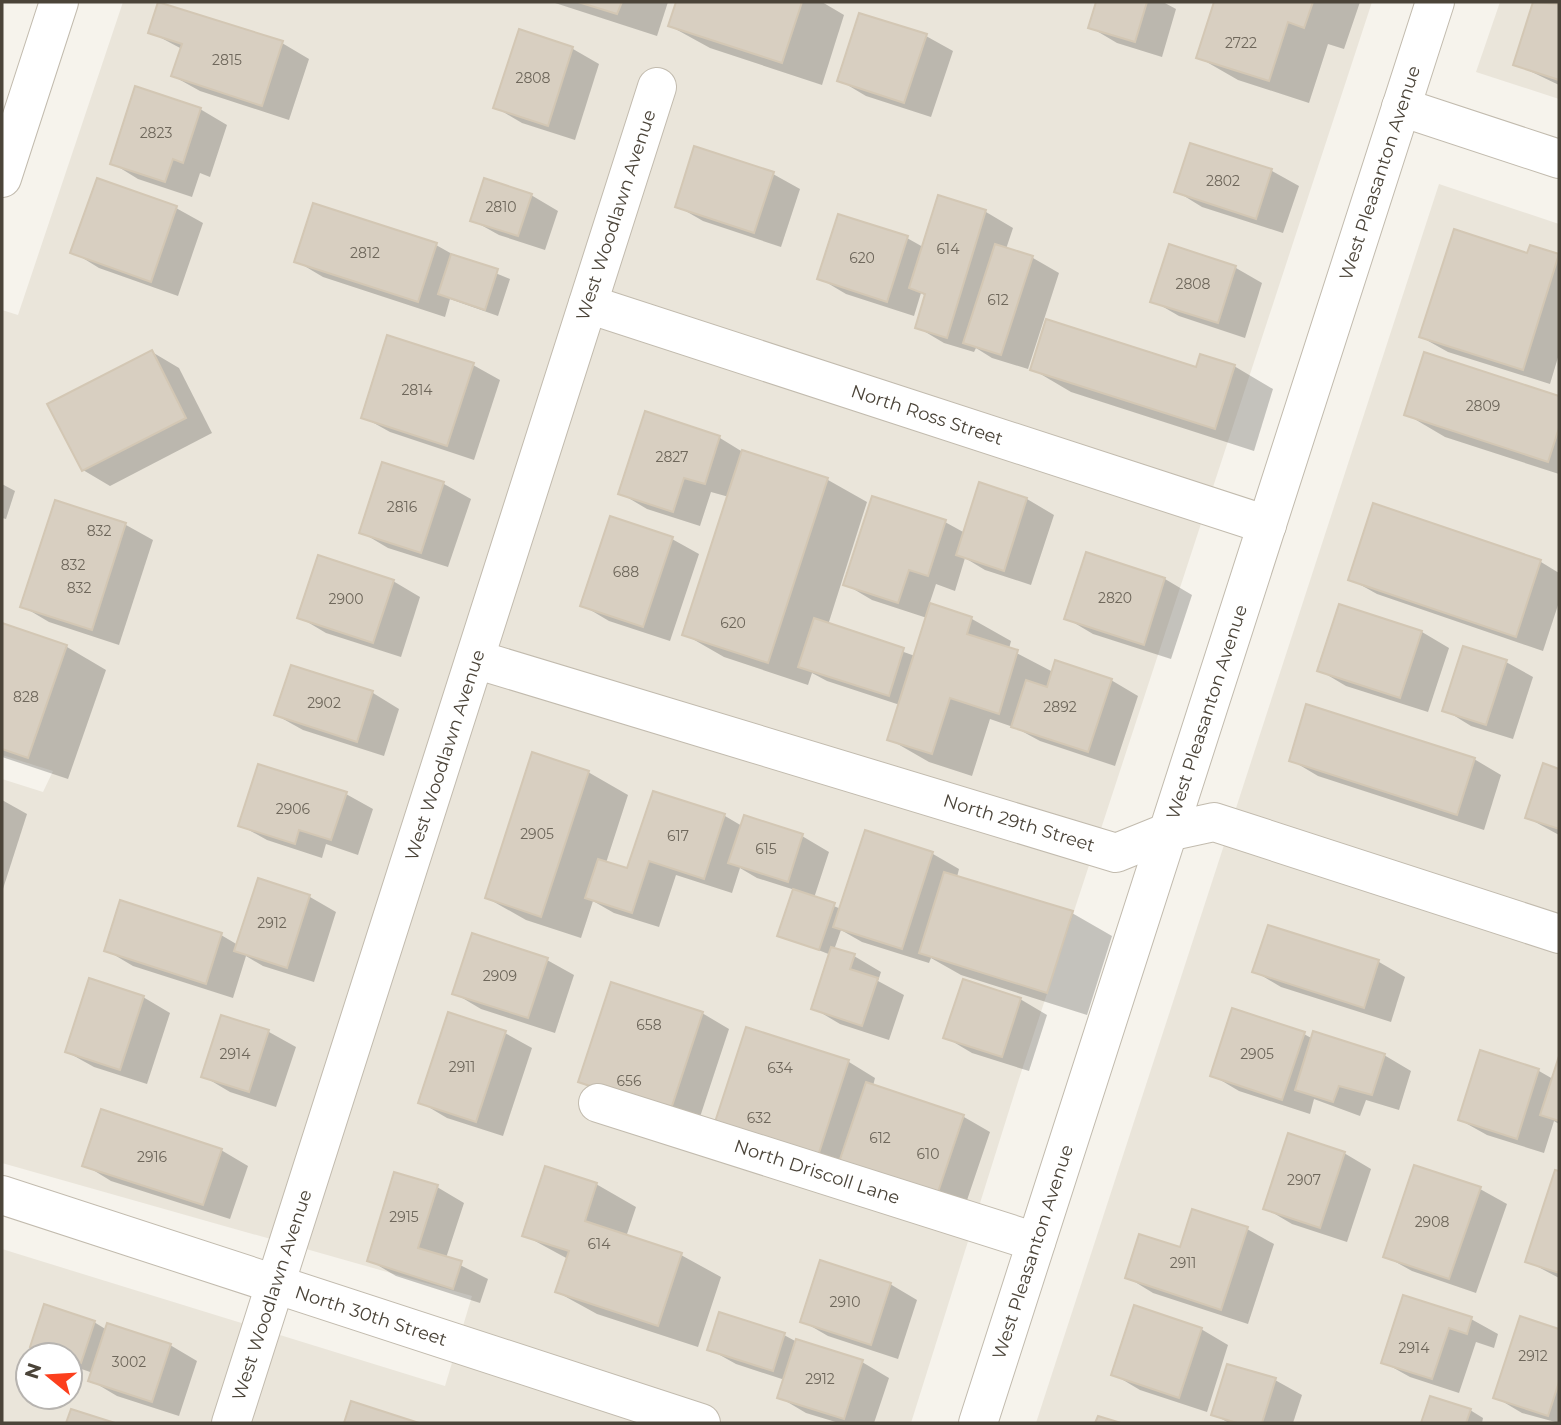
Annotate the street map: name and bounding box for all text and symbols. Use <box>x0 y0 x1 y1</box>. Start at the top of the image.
house number: 2722 <box>1225 34 1257 52</box>
house number: 2815 <box>212 51 242 69</box>
street label: West Pleasanton Avenue <box>1335 63 1425 283</box>
house number: 2808 <box>515 69 551 87</box>
street label: West Woodlawn Avenue <box>571 107 661 323</box>
house number: 2823 <box>140 124 172 142</box>
house number: 2802 <box>1206 172 1240 190</box>
house number: 2810 <box>485 198 517 216</box>
house number: 614 <box>937 240 960 258</box>
house number: 2812 <box>350 244 380 262</box>
house number: 620 <box>849 249 875 267</box>
house number: 2808 <box>1175 275 1211 293</box>
house number: 612 <box>987 291 1009 309</box>
street label: North Ross Street <box>848 380 1006 450</box>
house number: 2814 <box>401 381 433 399</box>
house number: 2809 <box>1466 397 1500 415</box>
house number: 2827 <box>655 448 689 466</box>
house number: 2816 <box>387 498 418 516</box>
house number: 832 <box>87 522 111 540</box>
house number: 832 <box>61 556 85 574</box>
house number: 688 <box>613 563 639 581</box>
house number: 832 <box>67 579 91 597</box>
house number: 2820 <box>1098 589 1132 607</box>
house number: 2900 <box>328 590 364 608</box>
street label: West Pleasanton Avenue <box>1162 602 1252 822</box>
house number: 620 <box>720 614 746 632</box>
street label: West Woodlawn Avenue <box>400 647 490 863</box>
house number: 828 <box>13 688 39 706</box>
house number: 2902 <box>307 694 341 712</box>
house number: 2892 <box>1043 698 1077 716</box>
street label: North 29th Street <box>940 789 1098 857</box>
house number: 2906 <box>276 800 311 818</box>
house number: 2905 <box>520 825 554 843</box>
house number: 617 <box>667 827 689 845</box>
house number: 615 <box>755 840 777 858</box>
house number: 2912 <box>257 914 287 932</box>
house number: 2909 <box>483 967 517 985</box>
house number: 658 <box>636 1016 662 1034</box>
house number: 2914 <box>220 1045 251 1063</box>
house number: 2905 <box>1240 1045 1274 1063</box>
house number: 2911 <box>449 1058 475 1076</box>
house number: 634 <box>767 1059 794 1077</box>
house number: 656 <box>617 1072 642 1090</box>
house number: 632 <box>747 1109 771 1127</box>
house number: 612 <box>869 1129 891 1147</box>
street label: North Driscoll Lane <box>731 1135 903 1209</box>
street label: West Pleasanton Avenue <box>988 1142 1078 1362</box>
house number: 610 <box>917 1145 939 1163</box>
house number: 2916 <box>137 1148 168 1166</box>
house number: 2907 <box>1287 1171 1321 1189</box>
street label: West Woodlawn Avenue <box>227 1187 317 1403</box>
house number: 2915 <box>389 1208 419 1226</box>
house number: 2908 <box>1415 1213 1449 1231</box>
house number: 614 <box>588 1235 611 1253</box>
house number: 2911 <box>1170 1254 1196 1272</box>
street label: North 30th Street <box>292 1281 450 1351</box>
house number: 2910 <box>830 1293 860 1311</box>
house number: 2914 <box>1399 1339 1430 1357</box>
north arrow <box>14 1341 84 1411</box>
house number: 2912 <box>1518 1347 1548 1365</box>
house number: 3002 <box>112 1353 146 1371</box>
text: N <box>20 1360 47 1382</box>
house number: 2912 <box>805 1370 835 1388</box>

